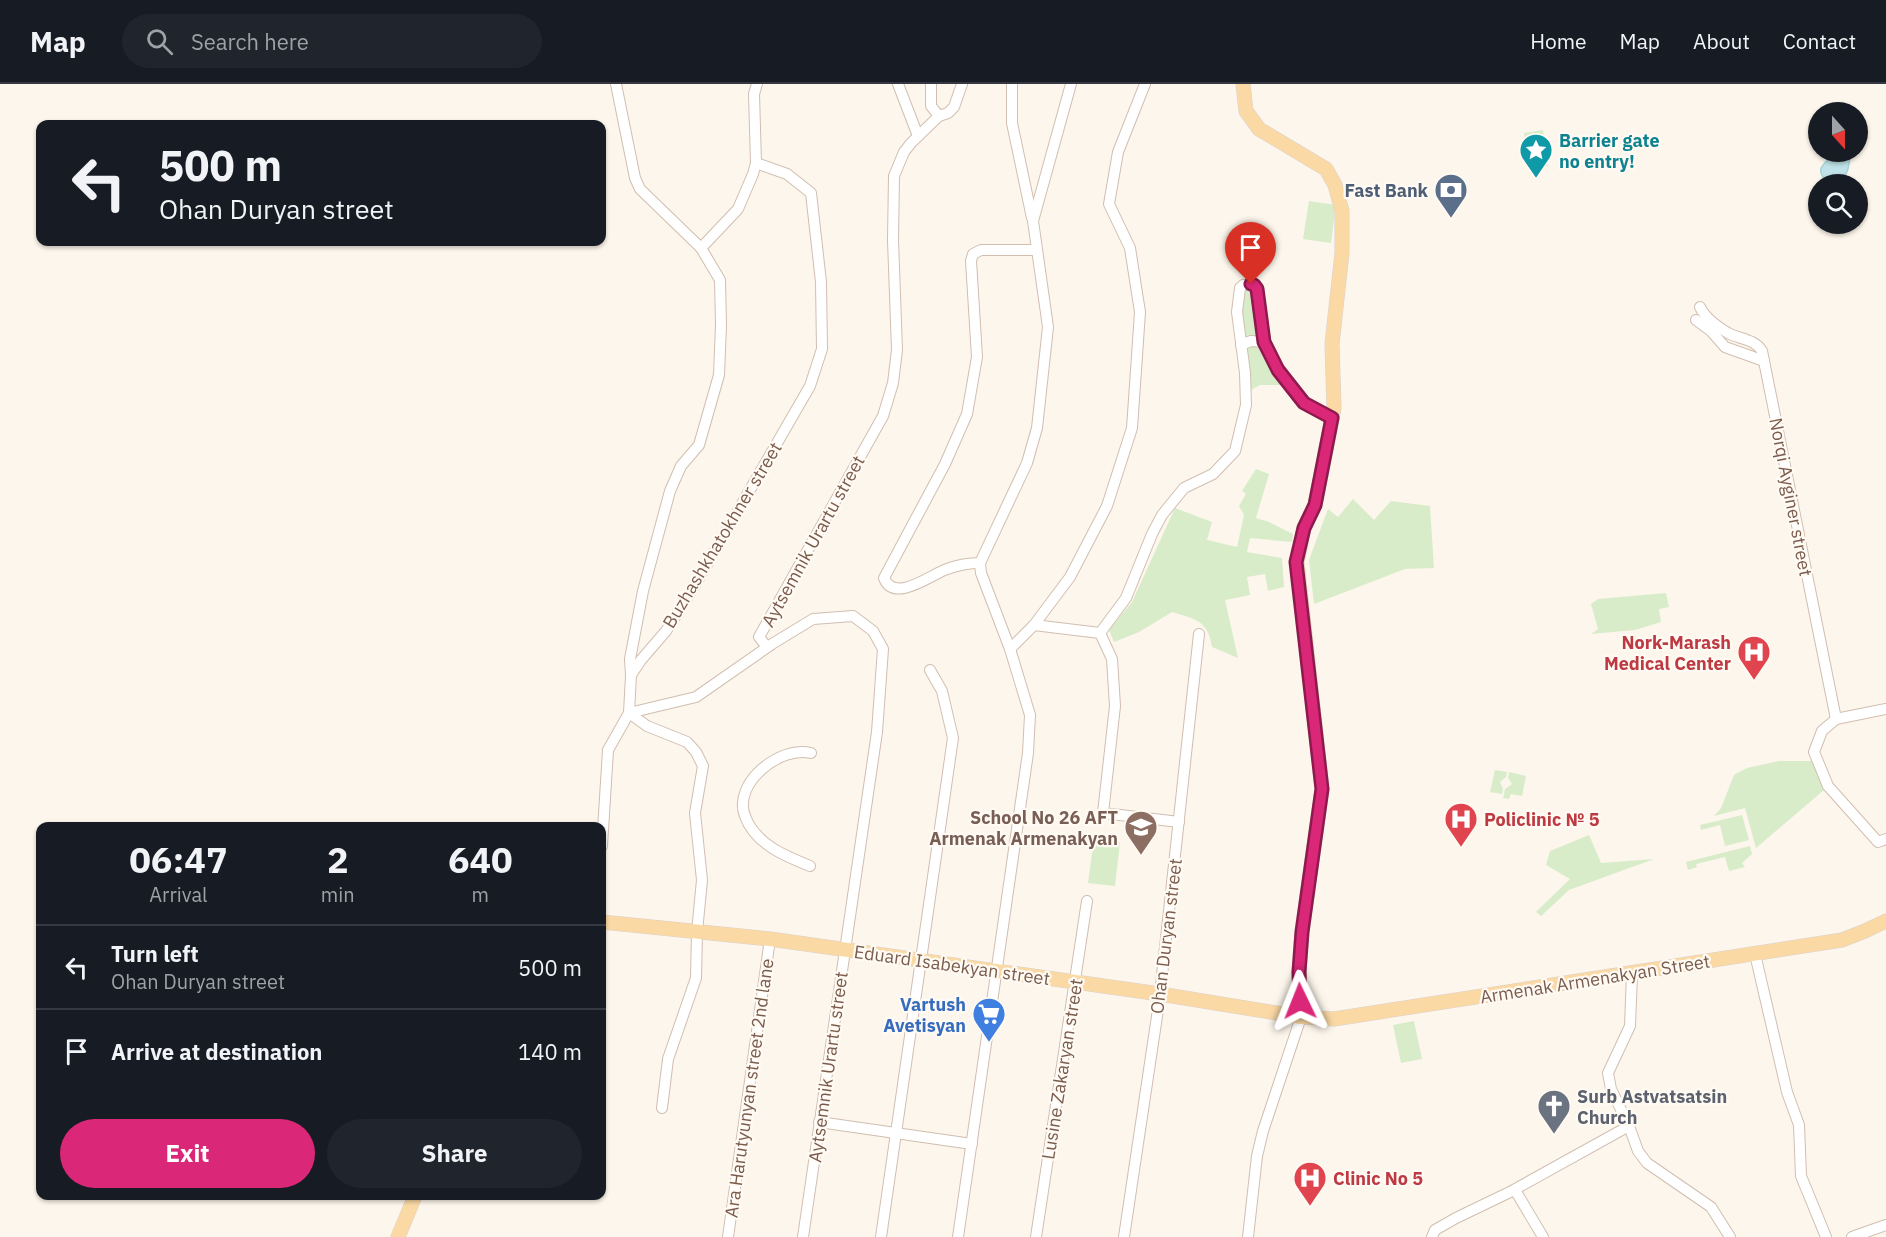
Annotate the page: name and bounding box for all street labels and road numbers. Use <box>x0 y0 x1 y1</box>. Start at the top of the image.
street label: Norqi Ayginer street <box>1764 416 1818 578</box>
street label: Buzhashkhatokhner street <box>657 438 787 632</box>
street label: Aytsemnik Urartu street <box>756 451 870 631</box>
street label: Ohan Duryan street <box>1145 857 1187 1015</box>
street label: Eduard Isabekyan street <box>853 940 1051 990</box>
street label: Armenak Armenakyan Street <box>1478 949 1712 1009</box>
street label: Ara Harutyunyan street 2nd lane <box>719 957 779 1219</box>
street label: Aytsemnik Urartu street <box>803 970 853 1164</box>
street label: Lusine Zakaryan street <box>1036 977 1088 1161</box>

